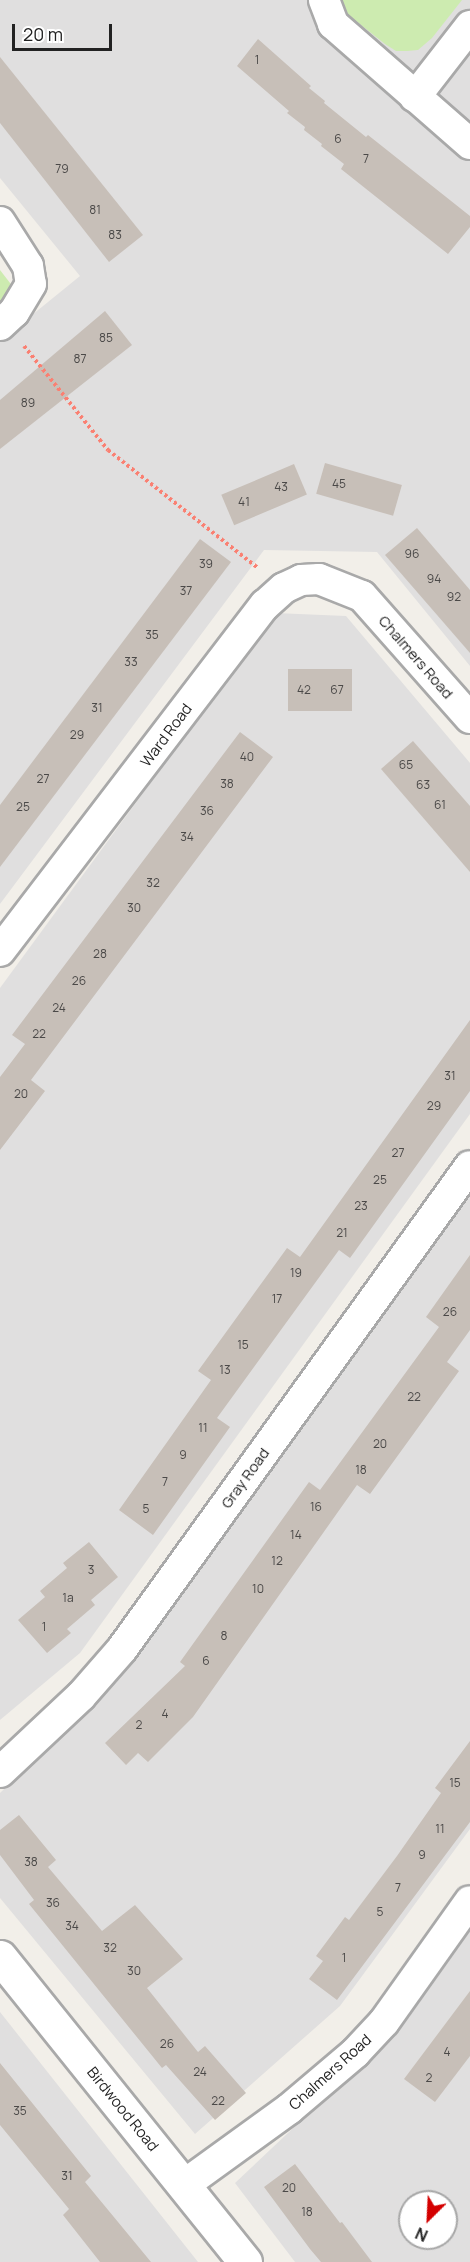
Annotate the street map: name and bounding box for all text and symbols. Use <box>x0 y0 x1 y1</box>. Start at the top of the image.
scale bar <box>15 12 116 50</box>
text: 20 m <box>23 22 63 46</box>
house number: 1 <box>255 53 259 67</box>
house number: 6 <box>334 132 342 146</box>
house number: 7 <box>363 152 369 166</box>
house number: 79 <box>55 162 69 176</box>
house number: 81 <box>89 203 101 217</box>
house number: 83 <box>108 228 122 242</box>
house number: 85 <box>99 331 113 345</box>
house number: 87 <box>74 352 86 366</box>
house number: 89 <box>21 396 35 410</box>
house number: 45 <box>332 477 346 491</box>
house number: 43 <box>274 480 288 494</box>
house number: 41 <box>238 495 250 509</box>
house number: 96 <box>405 547 419 561</box>
house number: 39 <box>199 557 213 571</box>
house number: 94 <box>427 572 441 586</box>
house number: 37 <box>180 584 192 598</box>
house number: 92 <box>447 590 461 604</box>
street label: Chalmers Road <box>375 612 457 702</box>
house number: 35 <box>145 628 159 642</box>
house number: 33 <box>124 655 138 669</box>
house number: 42 <box>297 683 311 697</box>
house number: 67 <box>330 683 344 697</box>
street label: Ward Road <box>136 700 196 770</box>
house number: 31 <box>91 701 103 715</box>
house number: 29 <box>70 728 84 742</box>
house number: 40 <box>240 750 254 764</box>
house number: 65 <box>399 758 413 772</box>
house number: 27 <box>37 772 49 786</box>
house number: 38 <box>220 777 234 791</box>
house number: 63 <box>416 778 430 792</box>
house number: 61 <box>434 798 446 812</box>
house number: 25 <box>16 800 30 814</box>
house number: 36 <box>200 804 214 818</box>
house number: 34 <box>180 830 194 844</box>
house number: 32 <box>146 876 160 890</box>
house number: 30 <box>127 901 141 915</box>
house number: 28 <box>93 947 107 961</box>
house number: 26 <box>72 974 86 988</box>
house number: 24 <box>52 1001 66 1015</box>
house number: 22 <box>32 1027 46 1041</box>
house number: 31 <box>444 1069 456 1083</box>
house number: 20 <box>14 1087 28 1101</box>
house number: 29 <box>427 1099 441 1113</box>
house number: 27 <box>392 1146 404 1160</box>
house number: 25 <box>373 1173 387 1187</box>
house number: 23 <box>354 1199 368 1213</box>
house number: 21 <box>336 1226 348 1240</box>
house number: 19 <box>290 1266 302 1280</box>
house number: 17 <box>272 1292 282 1306</box>
house number: 26 <box>443 1305 457 1319</box>
house number: 15 <box>237 1338 249 1352</box>
house number: 13 <box>219 1363 231 1377</box>
house number: 22 <box>407 1390 421 1404</box>
house number: 11 <box>198 1421 208 1435</box>
house number: 20 <box>373 1437 387 1451</box>
street label: Gray Road <box>217 1444 273 1512</box>
house number: 9 <box>179 1448 187 1462</box>
house number: 18 <box>355 1463 367 1477</box>
house number: 7 <box>162 1475 168 1489</box>
house number: 16 <box>310 1500 322 1514</box>
house number: 5 <box>143 1502 149 1516</box>
house number: 14 <box>290 1528 302 1542</box>
house number: 12 <box>271 1554 283 1568</box>
house number: 3 <box>88 1563 94 1577</box>
house number: 10 <box>252 1582 264 1596</box>
house number: 1a <box>62 1591 74 1605</box>
house number: 1 <box>42 1620 46 1634</box>
house number: 8 <box>221 1629 227 1643</box>
house number: 6 <box>202 1654 210 1668</box>
house number: 4 <box>161 1707 169 1721</box>
house number: 2 <box>136 1718 142 1732</box>
house number: 15 <box>449 1776 461 1790</box>
house number: 11 <box>435 1822 445 1836</box>
house number: 9 <box>418 1848 426 1862</box>
house number: 38 <box>24 1855 38 1869</box>
house number: 7 <box>395 1881 401 1895</box>
house number: 36 <box>46 1896 60 1910</box>
house number: 5 <box>377 1905 383 1919</box>
house number: 34 <box>65 1919 79 1933</box>
house number: 32 <box>103 1941 117 1955</box>
house number: 1 <box>342 1951 346 1965</box>
house number: 30 <box>127 1964 141 1978</box>
street label: Chalmers Road <box>285 2030 375 2114</box>
house number: 26 <box>160 2037 174 2051</box>
house number: 4 <box>443 2045 451 2059</box>
street label: Birdwood Road <box>84 2063 162 2155</box>
house number: 24 <box>193 2065 207 2079</box>
house number: 2 <box>426 2071 432 2085</box>
house number: 22 <box>211 2094 225 2108</box>
house number: 35 <box>13 2104 27 2118</box>
house number: 31 <box>61 2169 73 2183</box>
house number: 20 <box>282 2181 296 2195</box>
north arrow <box>398 2190 458 2250</box>
house number: 18 <box>301 2205 313 2219</box>
text: N <box>412 2222 431 2247</box>

